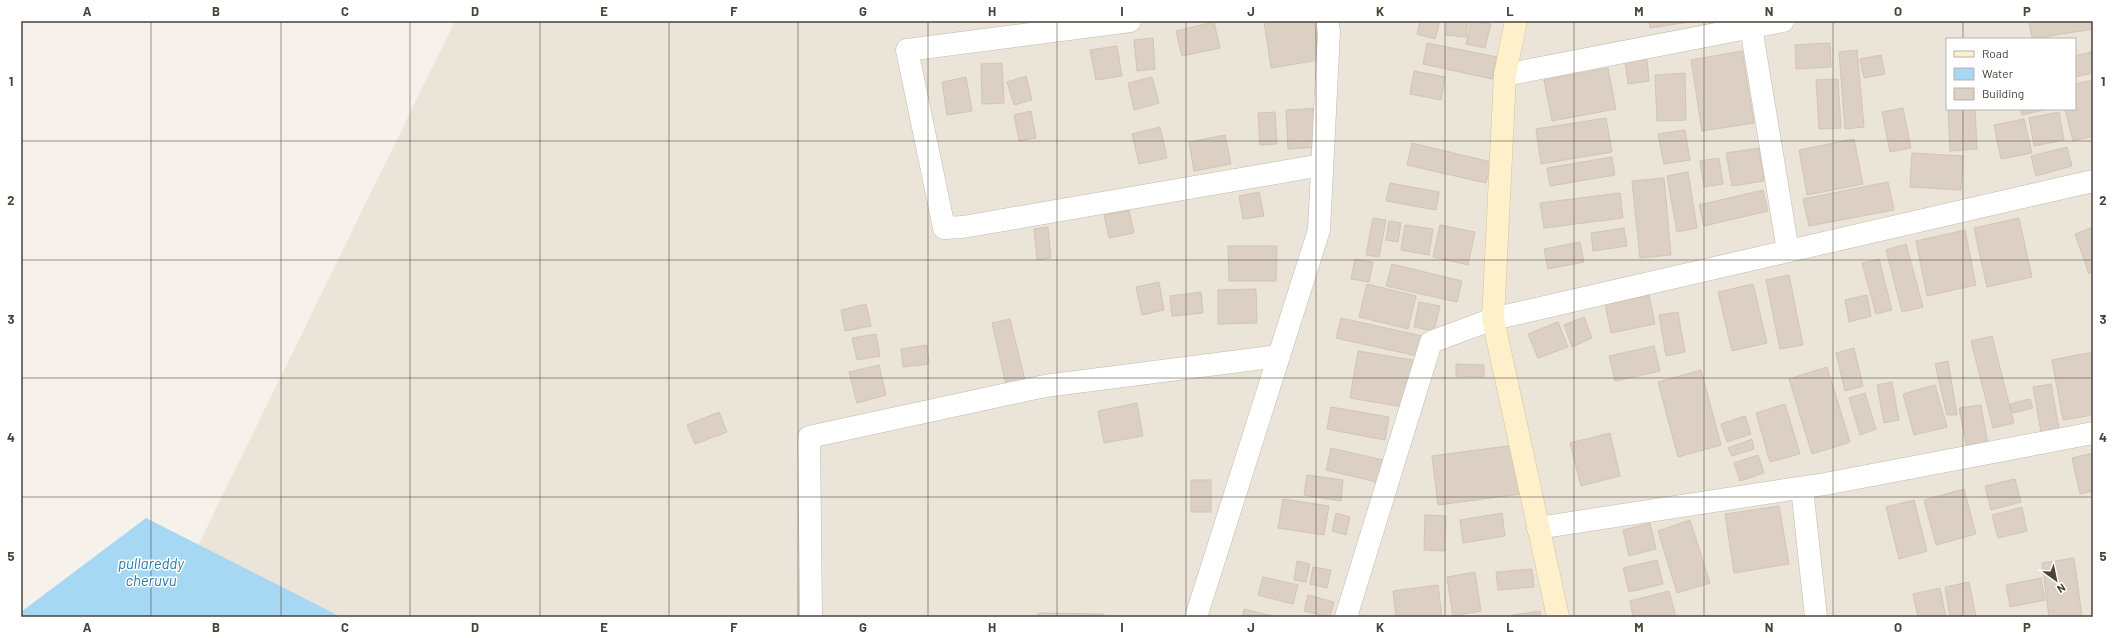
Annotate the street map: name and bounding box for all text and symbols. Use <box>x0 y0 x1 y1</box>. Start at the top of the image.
text: A <box>83 3 92 19</box>
text: B <box>212 3 220 19</box>
text: C <box>341 3 349 19</box>
text: D <box>471 3 479 19</box>
text: E <box>600 3 608 19</box>
text: F <box>730 3 738 19</box>
text: G <box>859 3 867 19</box>
text: H <box>988 3 996 19</box>
text: I <box>1120 3 1124 19</box>
text: J <box>1247 3 1255 19</box>
text: K <box>1376 3 1384 19</box>
text: L <box>1506 3 1514 19</box>
text: M <box>1634 3 1644 19</box>
text: N <box>1765 3 1773 19</box>
text: O <box>1894 3 1902 19</box>
text: P <box>2023 3 2031 19</box>
legend <box>1946 38 2076 110</box>
text: Road <box>1982 46 2009 60</box>
text: Water <box>1982 66 2014 80</box>
text: 1 <box>9 73 13 89</box>
text: 1 <box>2101 73 2105 89</box>
text: Building <box>1982 86 2024 100</box>
text: 2 <box>7 192 15 208</box>
text: 2 <box>2099 192 2107 208</box>
text: 3 <box>7 311 15 327</box>
text: 3 <box>2099 311 2107 327</box>
text: 4 <box>7 429 15 445</box>
text: 4 <box>2099 429 2107 445</box>
text: 5 <box>7 548 15 564</box>
text: 5 <box>2099 548 2107 564</box>
water label: pullareddy cheruvu <box>118 554 185 589</box>
north arrow <box>2036 560 2076 600</box>
text: N <box>2055 581 2068 596</box>
text: A <box>83 619 92 635</box>
text: B <box>212 619 220 635</box>
text: C <box>341 619 349 635</box>
text: D <box>471 619 479 635</box>
text: E <box>600 619 608 635</box>
text: F <box>730 619 738 635</box>
text: G <box>859 619 867 635</box>
text: H <box>988 619 996 635</box>
text: I <box>1120 619 1124 635</box>
text: J <box>1247 619 1255 635</box>
text: K <box>1376 619 1384 635</box>
text: L <box>1506 619 1514 635</box>
text: M <box>1634 619 1644 635</box>
text: N <box>1765 619 1773 635</box>
text: O <box>1894 619 1902 635</box>
text: P <box>2023 619 2031 635</box>

